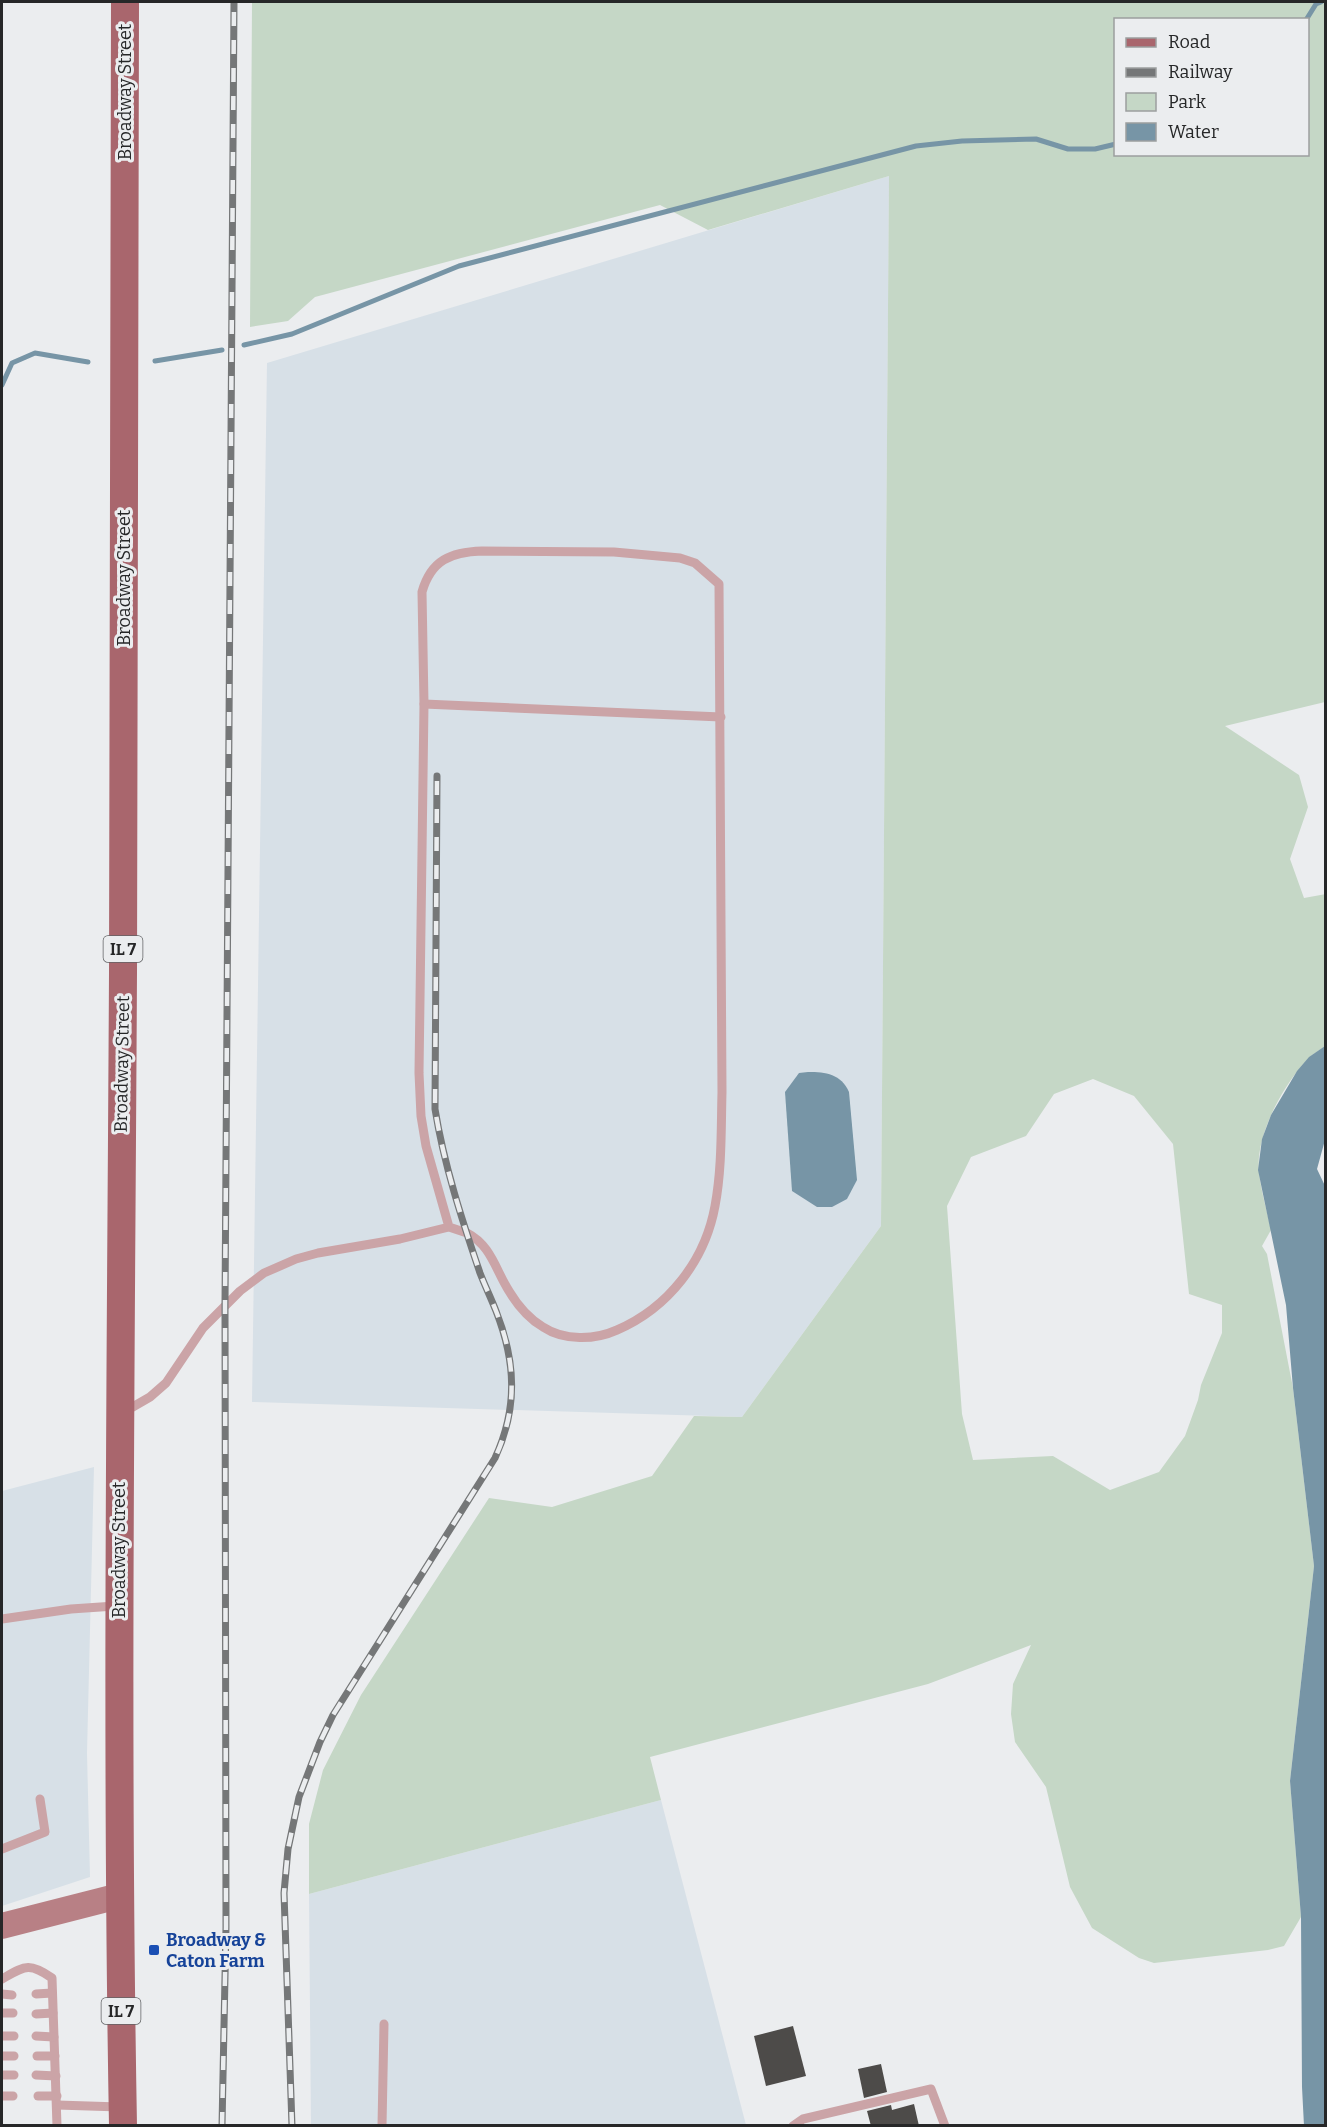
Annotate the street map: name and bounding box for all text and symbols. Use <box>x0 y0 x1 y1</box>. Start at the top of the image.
legend <box>1114 18 1309 156</box>
street label: Broadway Street <box>114 23 136 160</box>
text: Road <box>1168 31 1211 53</box>
text: Railway <box>1168 61 1233 83</box>
text: Park <box>1168 91 1207 113</box>
text: Water <box>1168 121 1219 143</box>
street label: Broadway Street <box>113 509 135 646</box>
road number: IL 7 <box>104 936 142 962</box>
street label: Broadway Street <box>110 995 134 1132</box>
street label: Broadway Street <box>108 1481 130 1618</box>
place label: Broadway & Caton Farm <box>166 1929 266 1972</box>
marker: Broadway & Caton Farm <box>147 1943 161 1957</box>
road number: IL 7 <box>102 1998 140 2024</box>

